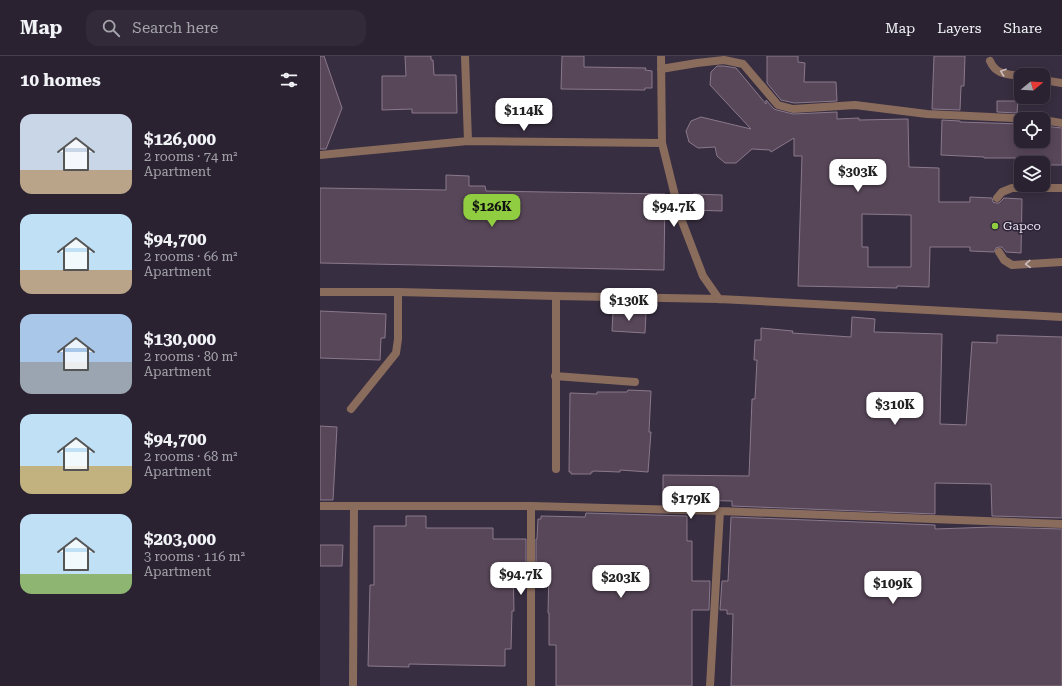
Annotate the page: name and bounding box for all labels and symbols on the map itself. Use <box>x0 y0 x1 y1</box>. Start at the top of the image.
north arrow <box>1014 68 1050 104</box>
one-way arrow <box>999 69 1006 77</box>
pin: $114K <box>496 98 552 132</box>
pin: $303K <box>830 159 886 193</box>
pin: $126K <box>464 194 520 228</box>
pin: $94.7K <box>641 194 707 228</box>
place label: Gapco <box>1003 219 1041 233</box>
marker: Gapco <box>990 221 1000 231</box>
one-way arrow <box>1025 260 1031 268</box>
pin: $130K <box>601 288 657 322</box>
pin: $310K <box>867 392 923 426</box>
pin: $179K <box>663 486 719 520</box>
pin: $94.7K <box>488 562 554 596</box>
pin: $203K <box>593 565 649 599</box>
pin: $109K <box>865 571 921 605</box>

